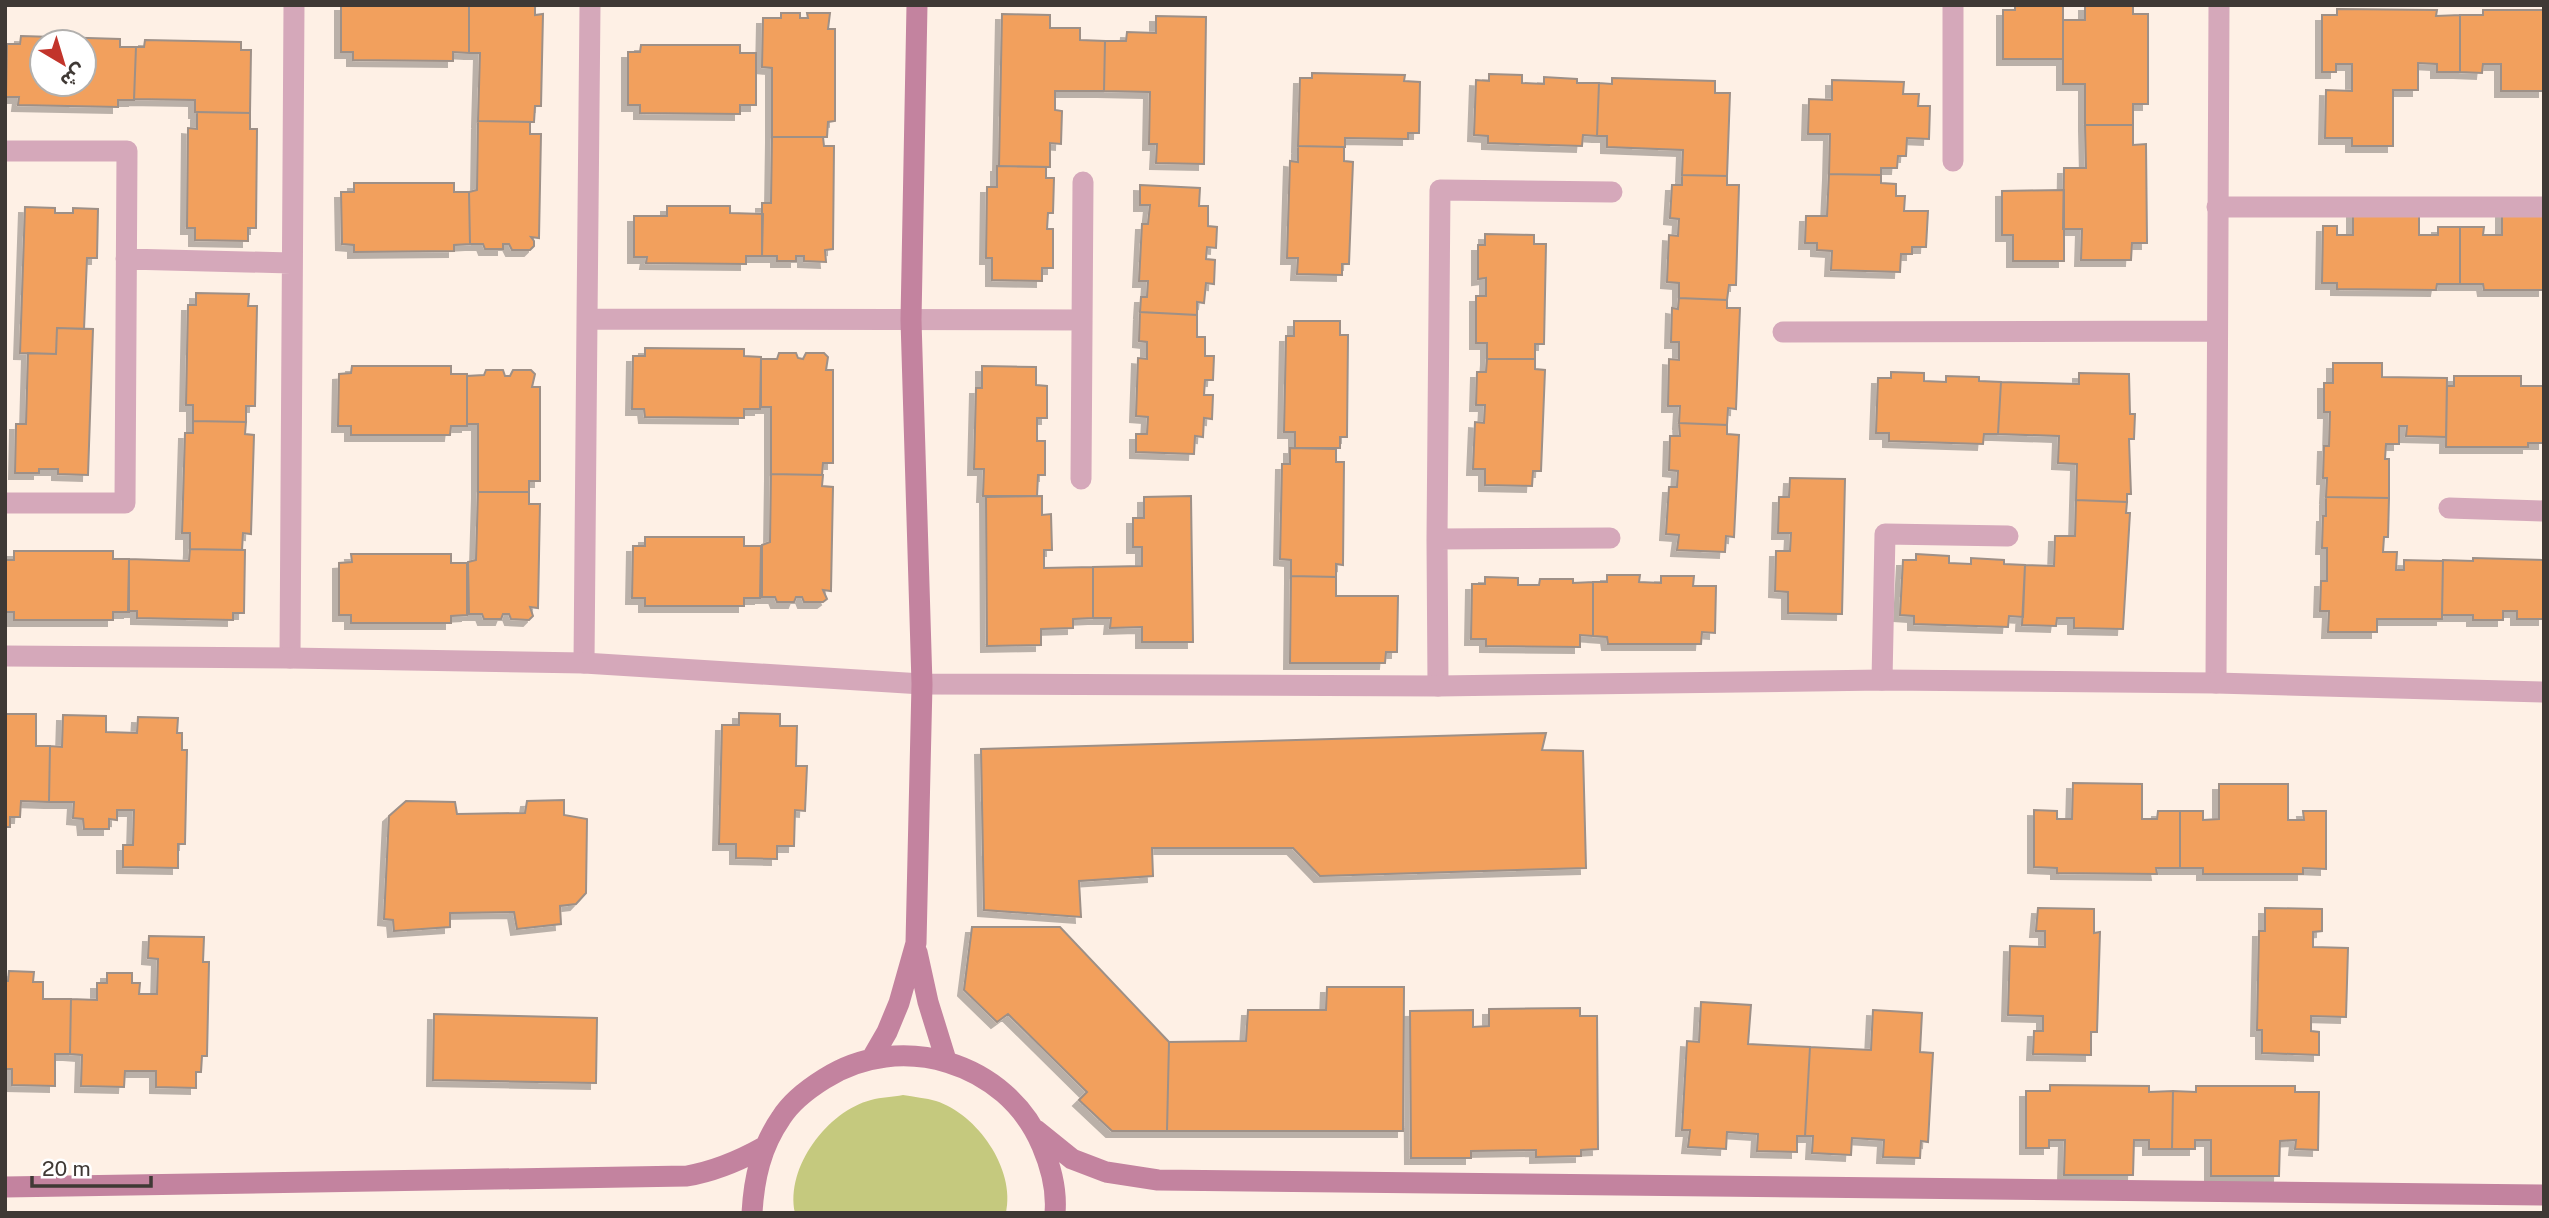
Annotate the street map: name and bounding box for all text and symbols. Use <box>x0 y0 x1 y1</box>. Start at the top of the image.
north arrow <box>28 28 98 98</box>
text: ش <box>56 60 90 93</box>
scale bar <box>32 1144 150 1188</box>
text: 20 m <box>42 1156 91 1181</box>

